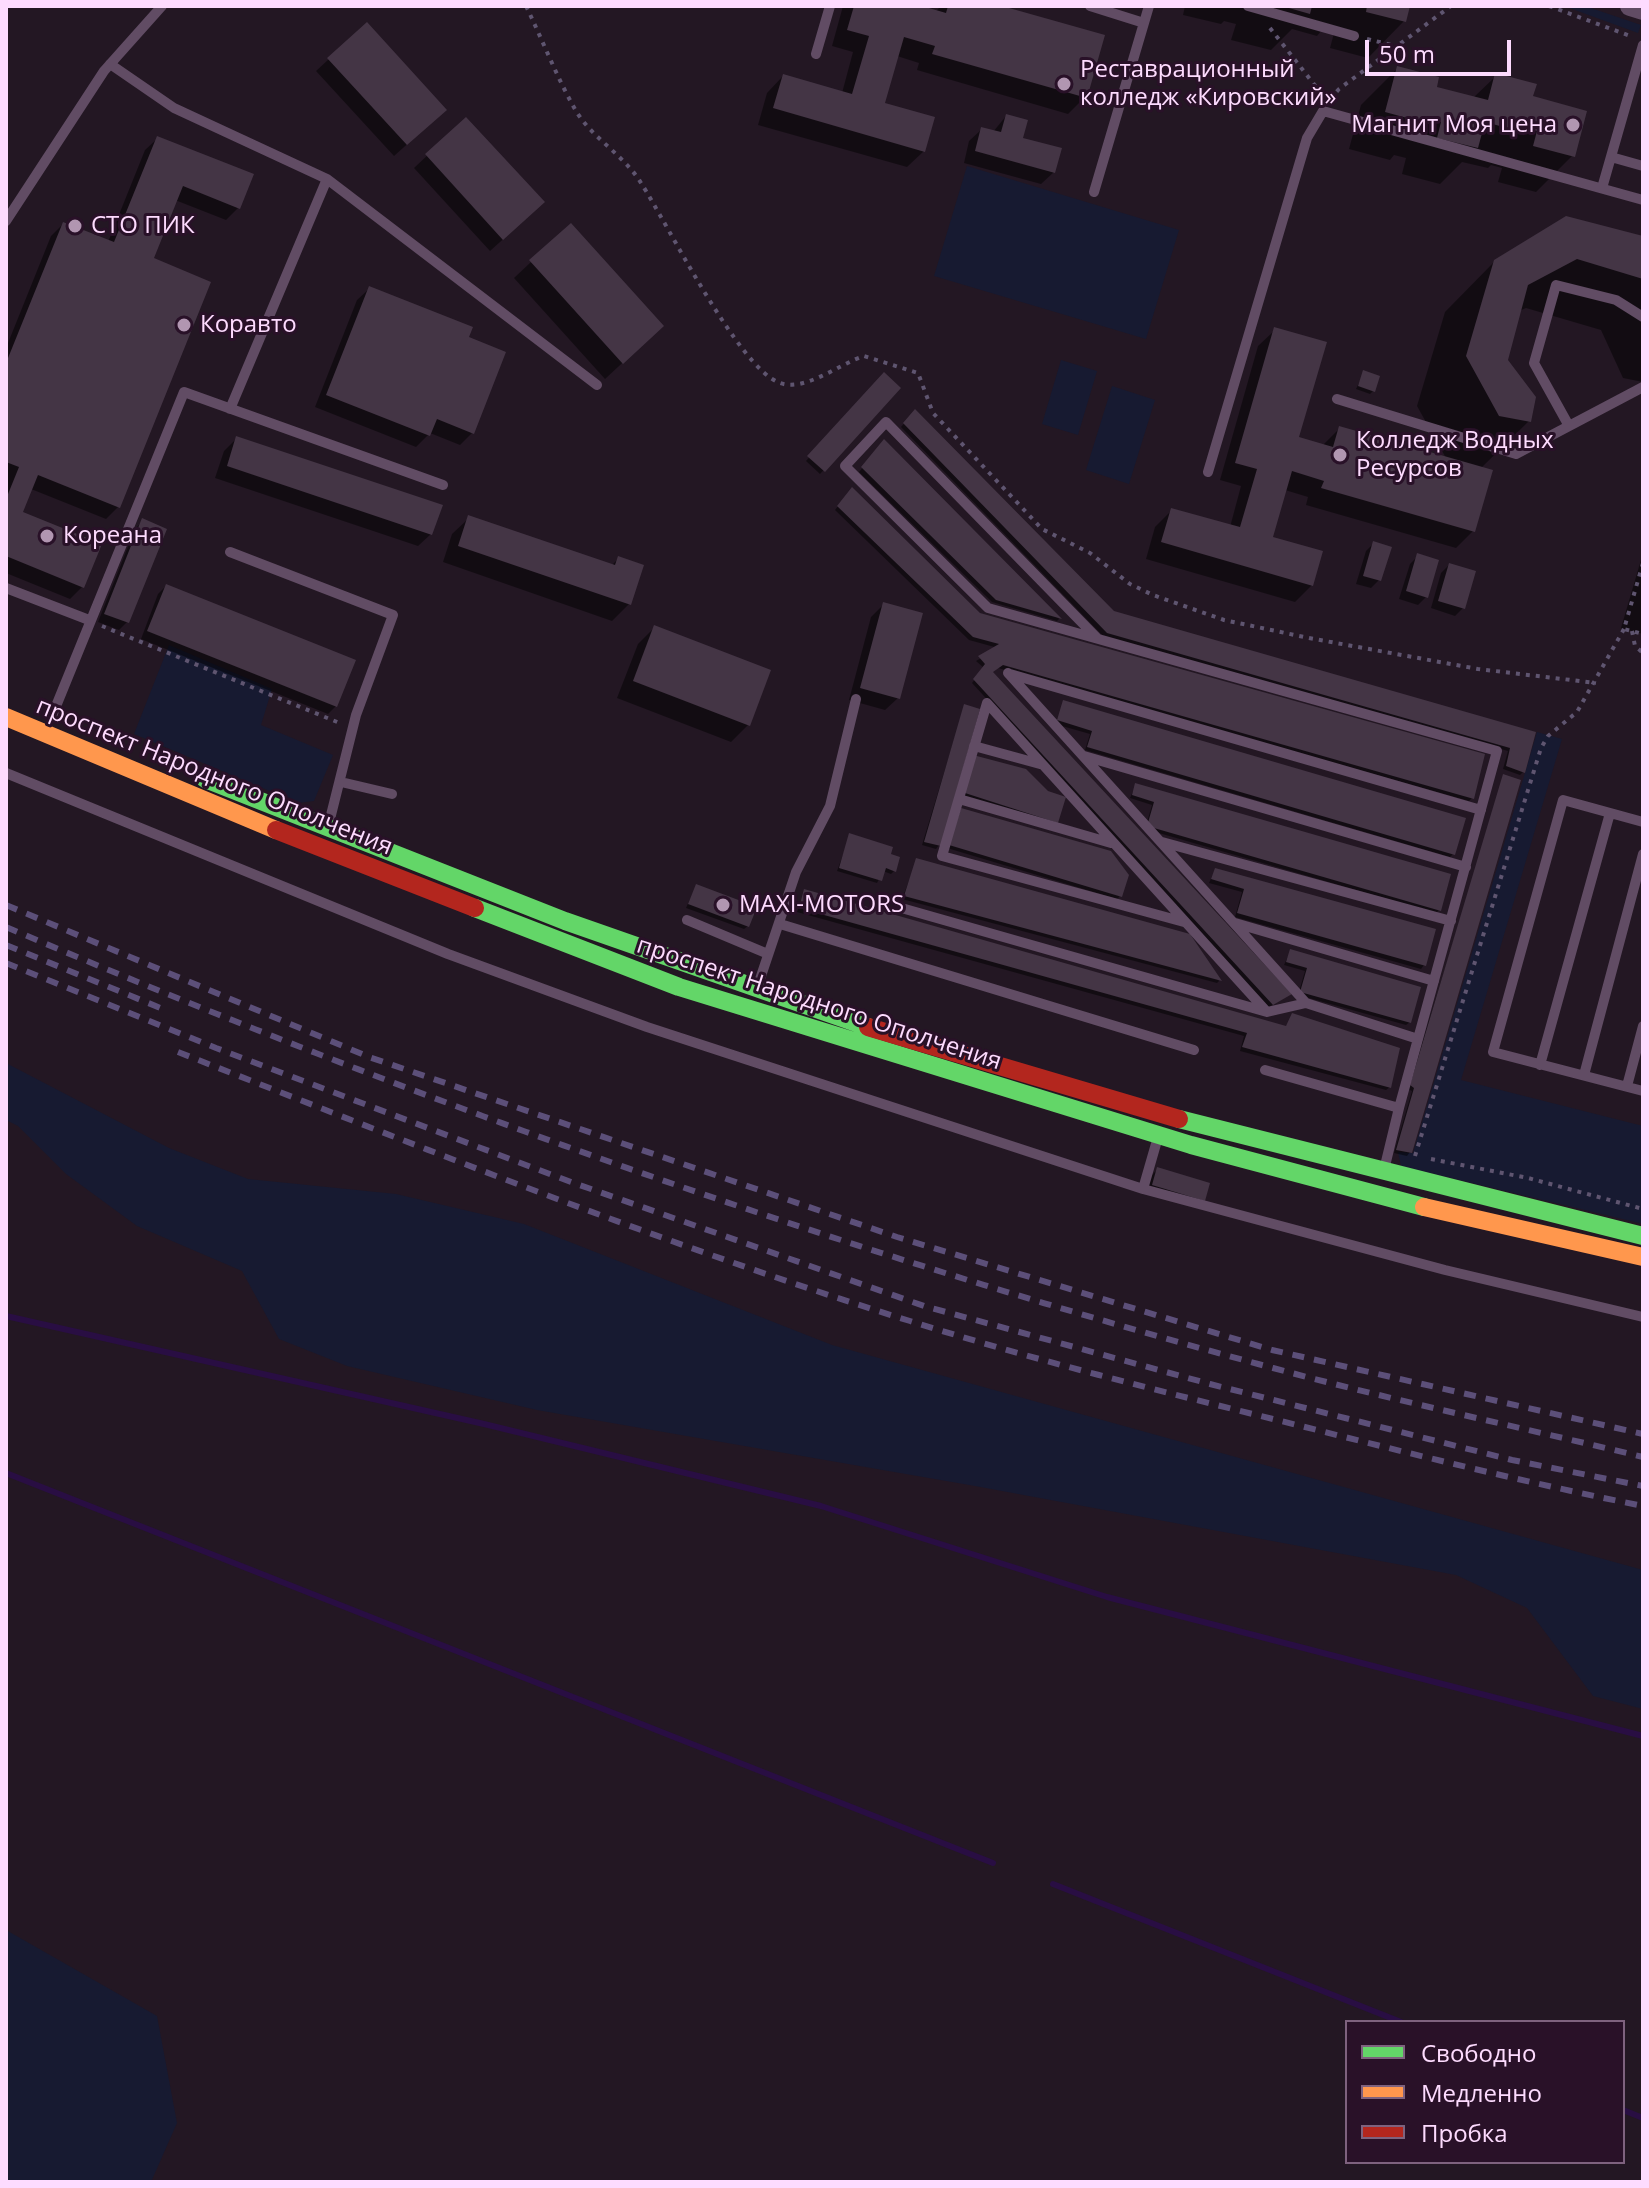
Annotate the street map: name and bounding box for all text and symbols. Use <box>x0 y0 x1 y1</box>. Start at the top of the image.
scale bar <box>1369 24 1515 74</box>
text: 50 m <box>1379 37 1435 70</box>
place label: Реставрационный колледж «Кировский» <box>1080 56 1336 112</box>
marker: Реставрационный колледж «Кировский» <box>1055 75 1073 93</box>
place label: Магнит Моя цена <box>1351 111 1557 139</box>
marker: Магнит Моя цена <box>1564 116 1582 134</box>
place label: СТО ПИК <box>91 212 195 240</box>
marker: СТО ПИК <box>66 217 84 235</box>
place label: Коравто <box>200 311 297 339</box>
marker: Коравто <box>175 316 193 334</box>
place label: Колледж Водных Ресурсов <box>1356 427 1554 483</box>
marker: Колледж Водных Ресурсов <box>1331 446 1349 464</box>
place label: Кореана <box>63 522 162 550</box>
marker: Кореана <box>38 527 56 545</box>
street label: проспект Народного Ополчения <box>32 692 396 862</box>
place label: MAXI-MOTORS <box>739 891 904 919</box>
marker: MAXI-MOTORS <box>714 896 732 914</box>
street label: проспект Народного Ополчения <box>633 931 1005 1077</box>
legend <box>1345 2020 1625 2164</box>
text: Свободно <box>1421 2036 1536 2069</box>
text: Медленно <box>1421 2076 1542 2109</box>
text: Пробка <box>1421 2116 1508 2149</box>

